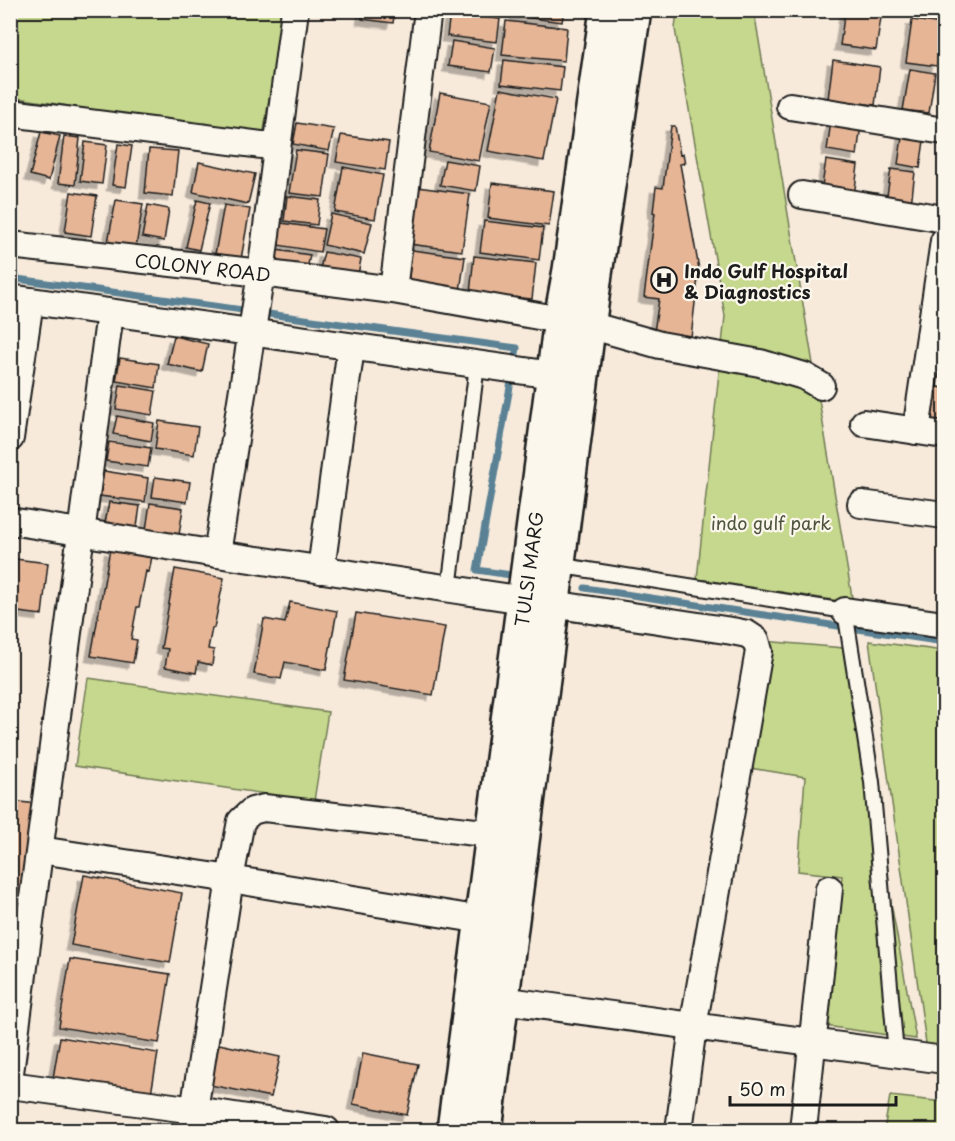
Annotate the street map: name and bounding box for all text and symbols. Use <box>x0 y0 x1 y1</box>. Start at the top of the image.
street label: COLONY ROAD <box>133 246 272 288</box>
place label: Indo Gulf Hospital & Diagnostics <box>684 257 848 305</box>
hospital icon: Indo Gulf Hospital & Diagnostics <box>649 265 679 295</box>
park label: indo gulf park <box>711 509 831 536</box>
street label: TULSI MARG <box>507 510 549 628</box>
scale bar <box>730 1069 896 1107</box>
text: 50 m <box>739 1075 786 1102</box>

